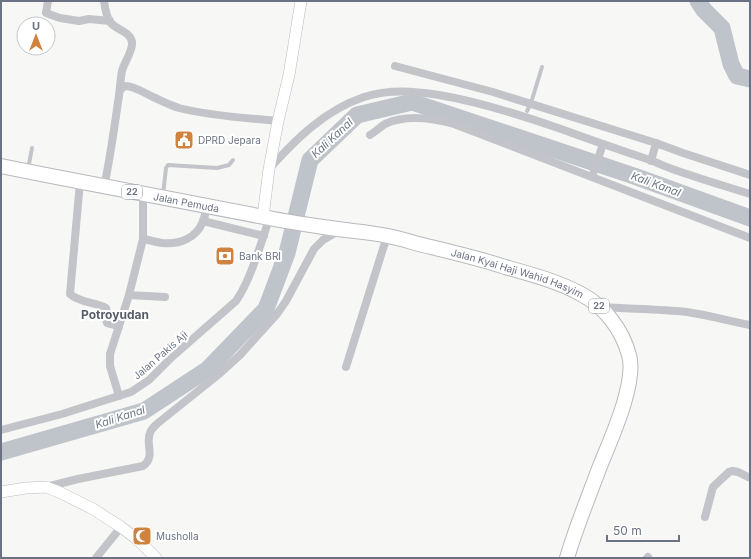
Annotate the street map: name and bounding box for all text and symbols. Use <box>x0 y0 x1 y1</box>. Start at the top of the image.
north arrow <box>16 16 56 56</box>
text: U <box>32 19 40 33</box>
water label: Kali Kanal <box>308 115 356 161</box>
public building icon: DPRD Jepara <box>173 129 195 151</box>
place label: DPRD Jepara <box>198 134 261 146</box>
water label: Kali Kanal <box>629 169 683 200</box>
road number: 22 <box>122 185 142 199</box>
street label: Jalan Pemuda <box>153 190 220 214</box>
bank icon: Bank BRI <box>214 245 236 267</box>
street label: Jalan Kyai Haji Wahid Hasyim <box>450 246 586 300</box>
place label: Bank BRI <box>239 250 281 262</box>
road number: 22 <box>589 299 609 313</box>
district label: Potroyudan <box>81 307 149 322</box>
street label: Jalan Pakis Aji <box>130 328 190 382</box>
water label: Kali Kanal <box>93 402 147 432</box>
scale bar <box>607 517 679 543</box>
text: 50 m <box>613 523 642 538</box>
mosque icon: Musholla <box>131 525 153 547</box>
place label: Musholla <box>156 530 199 542</box>

